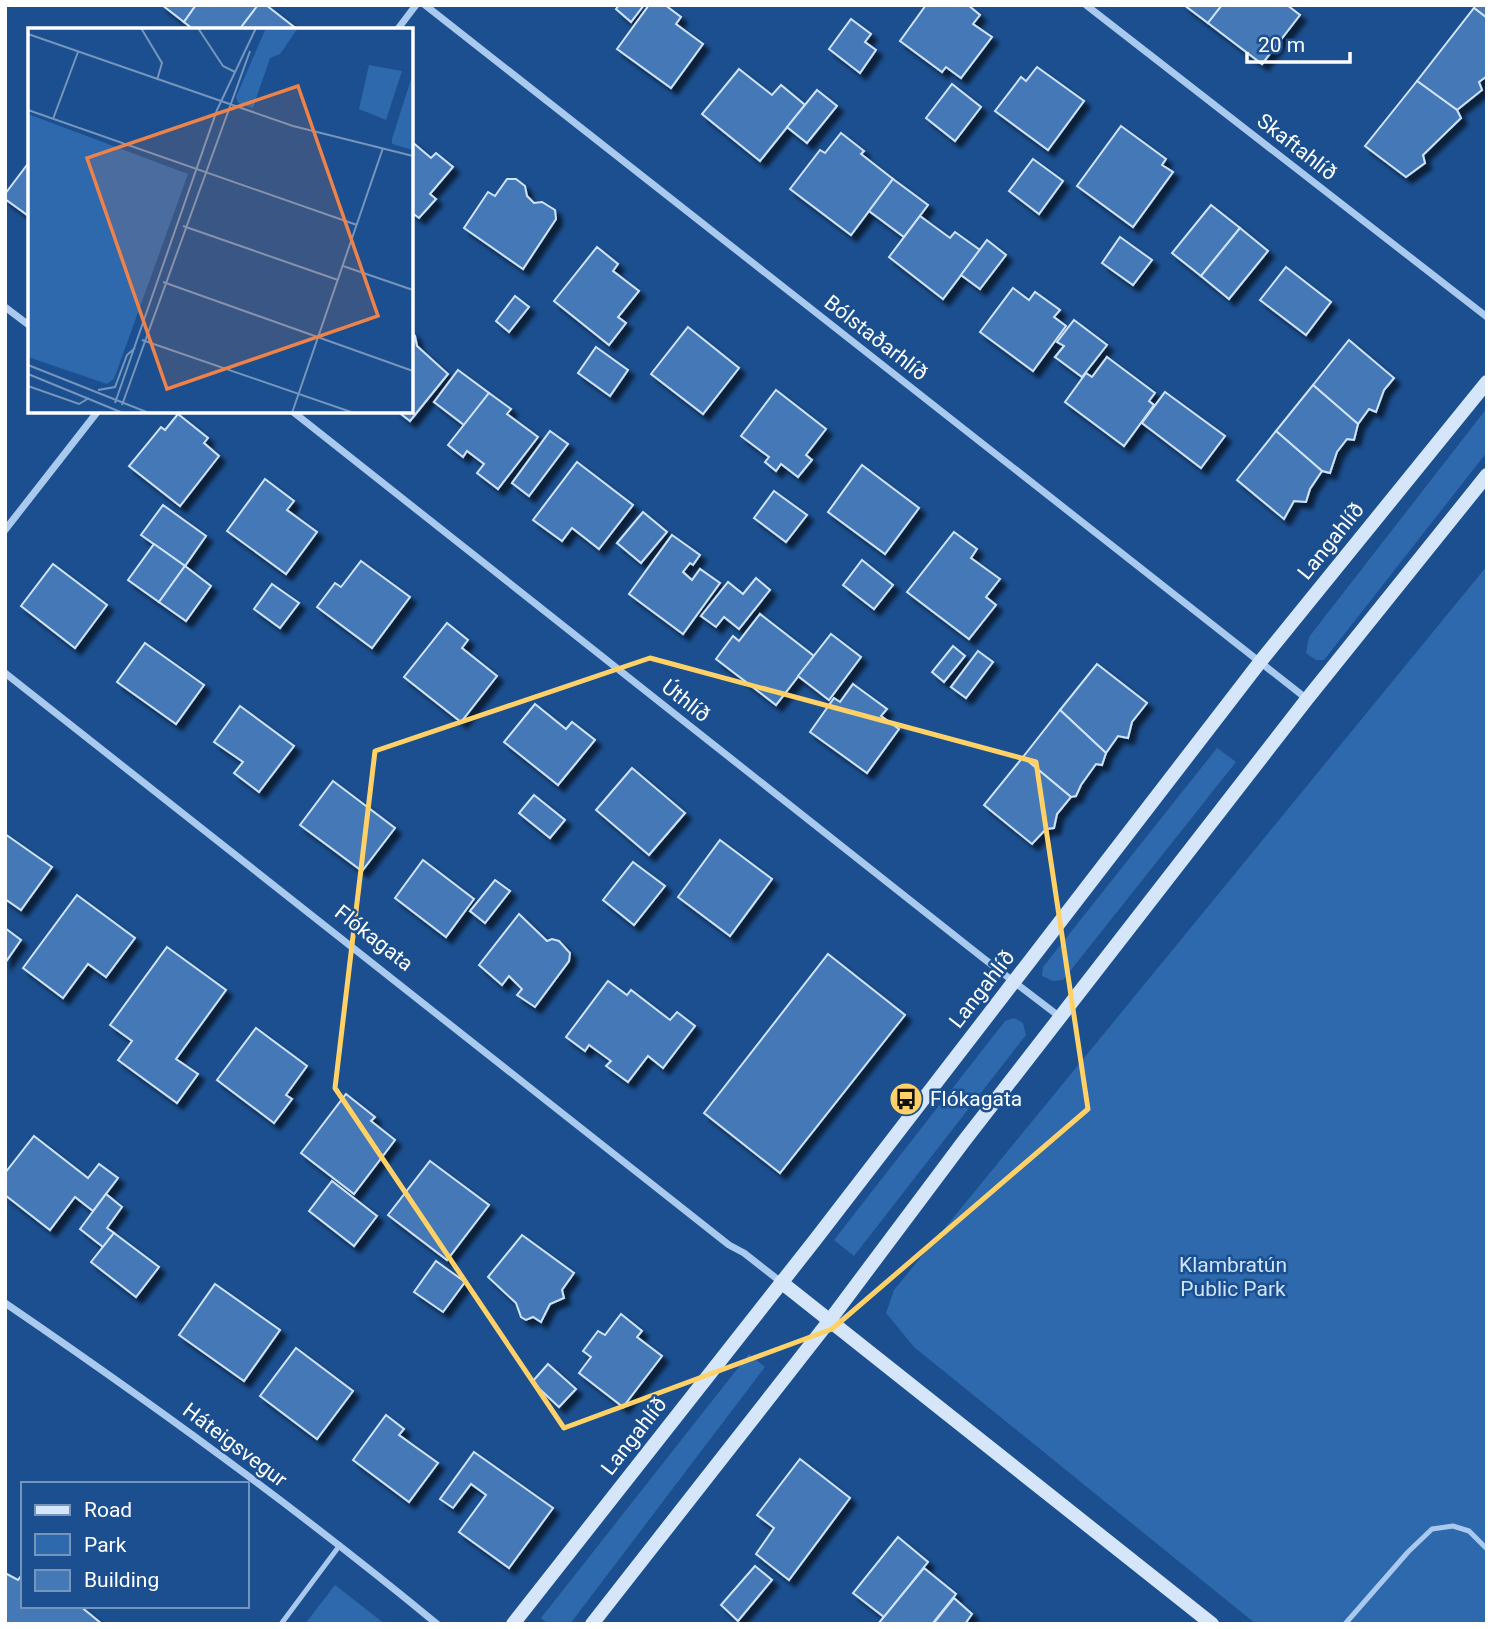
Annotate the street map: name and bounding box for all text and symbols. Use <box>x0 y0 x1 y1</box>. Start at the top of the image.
scale bar <box>1247 21 1350 65</box>
inset map <box>28 28 413 413</box>
text: 20 m <box>1258 33 1305 57</box>
street label: Skaftahlíð <box>1252 109 1342 185</box>
street label: Bólstaðarhlíð <box>820 290 932 386</box>
street label: Langahlíð <box>1293 498 1369 584</box>
street label: Úthlíð <box>657 675 715 727</box>
street label: Flókagata <box>330 900 418 976</box>
street label: Langahlíð <box>944 945 1020 1033</box>
bus stop icon: Flókagata <box>887 1080 925 1118</box>
place label: Flókagata <box>930 1087 1022 1111</box>
park label: Klambratún Public Park <box>1179 1253 1287 1301</box>
street label: Langahlíð <box>596 1392 672 1480</box>
street label: Háteigsvegur <box>178 1398 292 1492</box>
legend <box>21 1482 248 1608</box>
text: Road <box>84 1498 132 1522</box>
text: Park <box>84 1533 127 1557</box>
text: Building <box>84 1568 159 1592</box>

